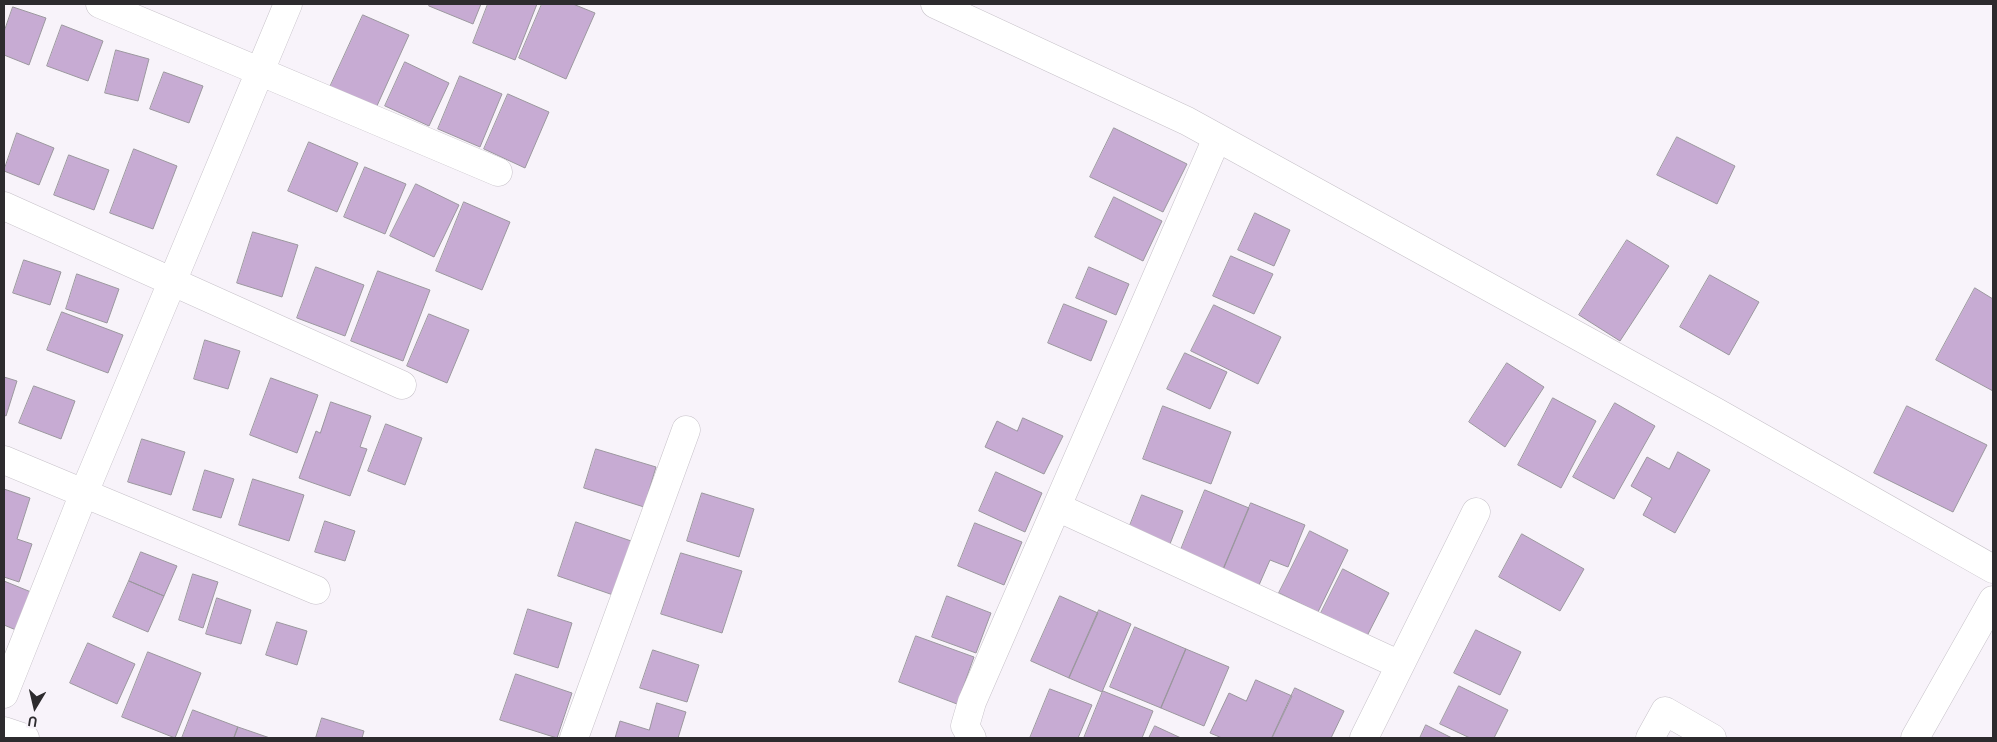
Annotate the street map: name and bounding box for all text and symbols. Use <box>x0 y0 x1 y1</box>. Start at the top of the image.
north arrow <box>10 682 60 732</box>
text: U <box>27 712 39 731</box>

